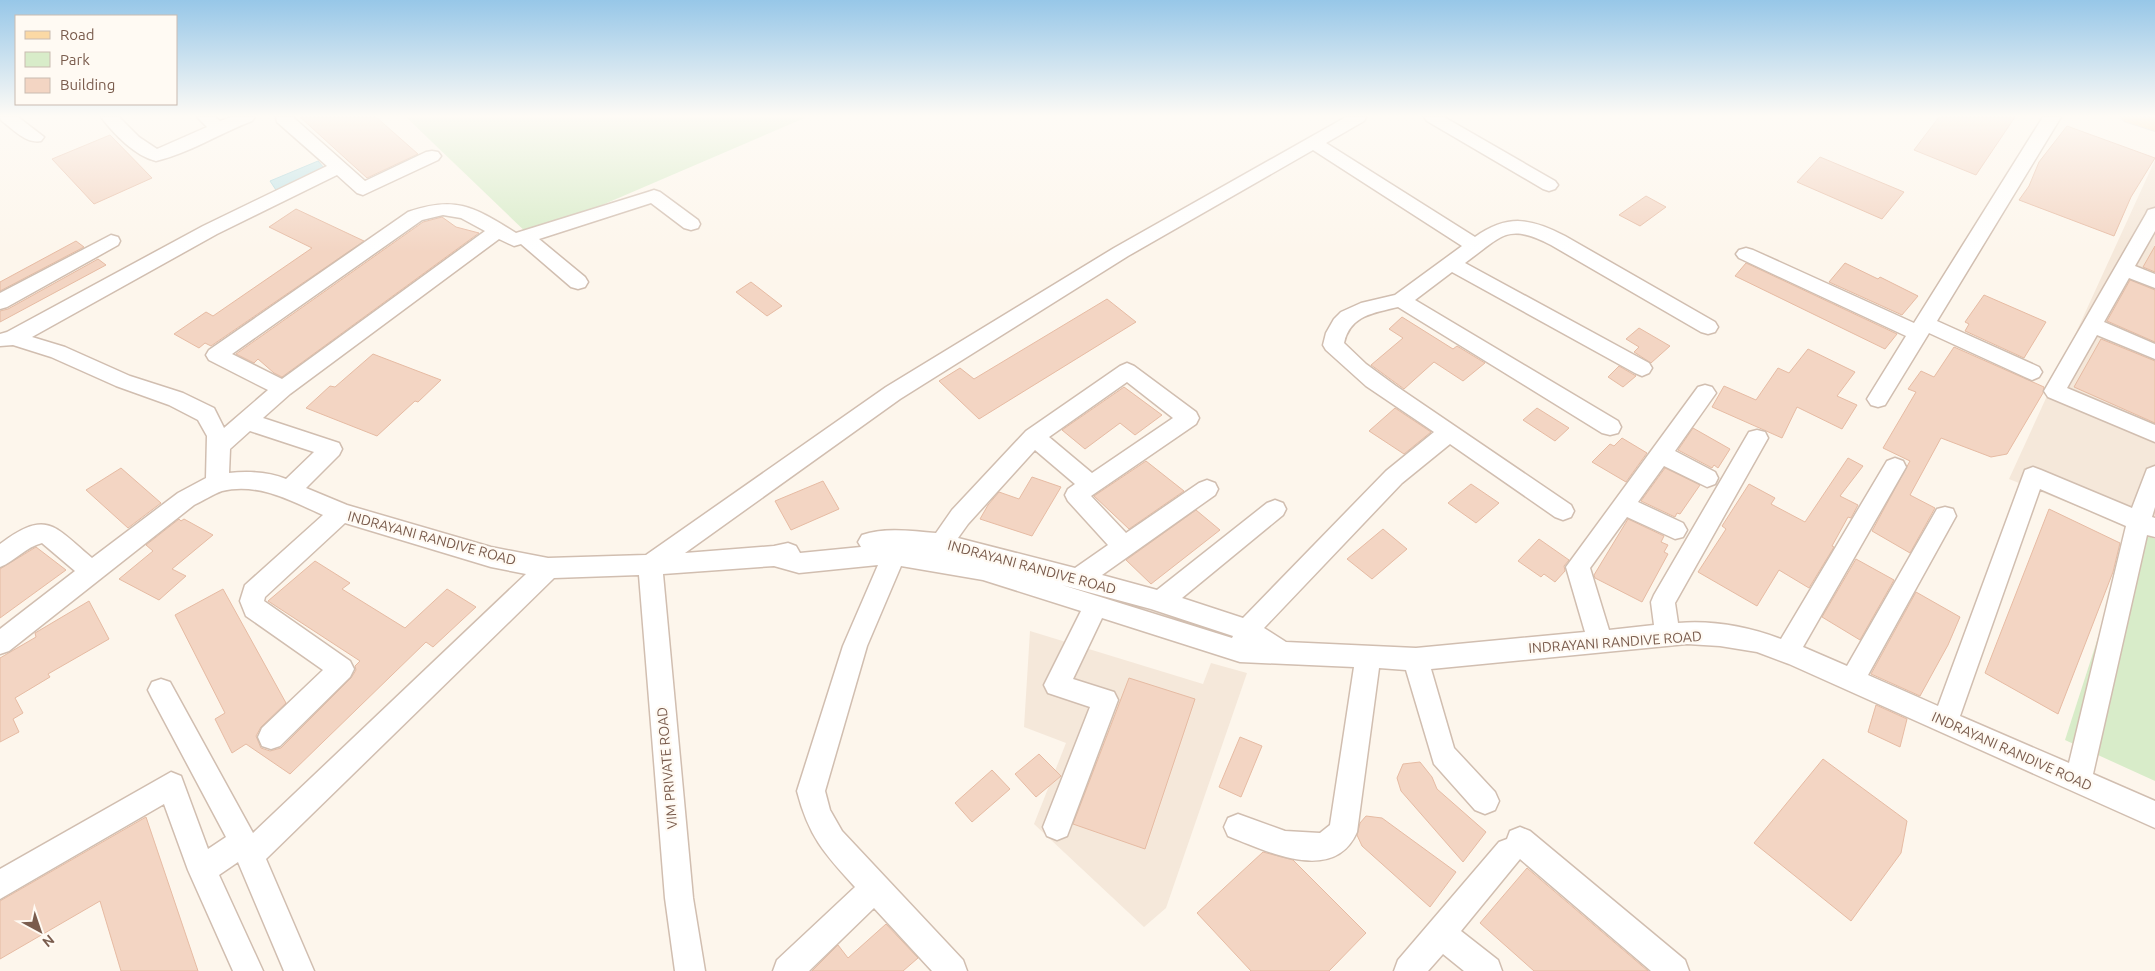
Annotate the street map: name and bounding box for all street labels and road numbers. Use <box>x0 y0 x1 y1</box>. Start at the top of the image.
street label: INDRAYANI RANDIVE ROAD <box>346 508 518 568</box>
street label: INDRAYANI RANDIVE ROAD <box>946 537 1118 597</box>
street label: INDRAYANI RANDIVE ROAD <box>1528 628 1702 656</box>
street label: VIM PRIVATE ROAD <box>654 706 680 830</box>
street label: INDRAYANI RANDIVE ROAD <box>1929 708 2095 794</box>

